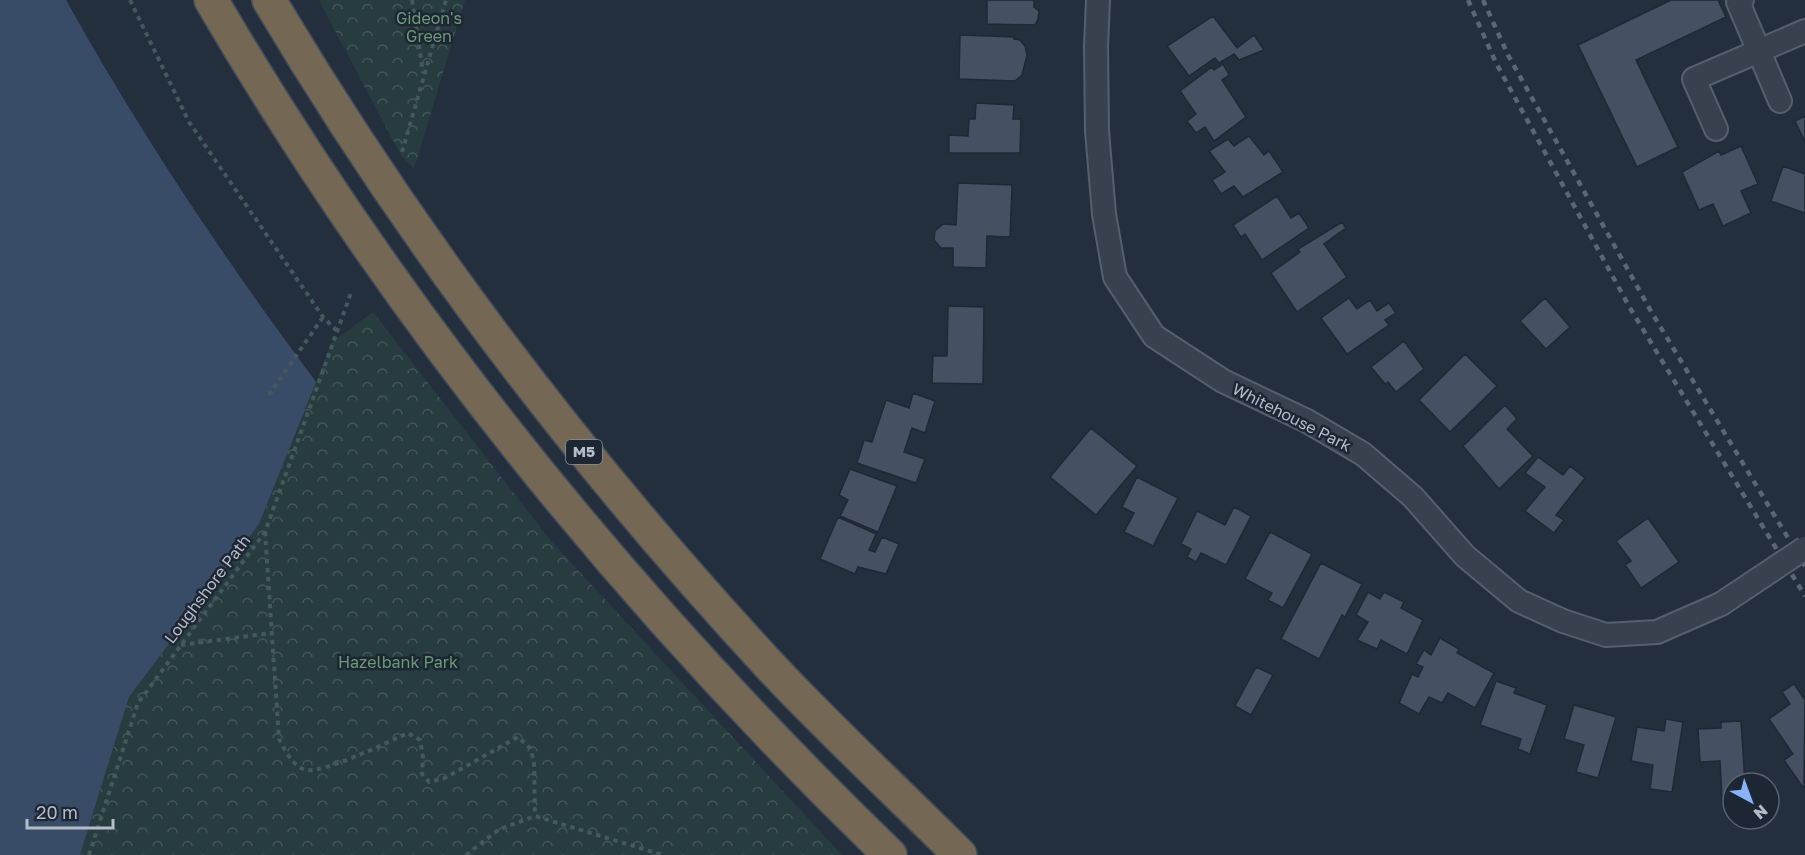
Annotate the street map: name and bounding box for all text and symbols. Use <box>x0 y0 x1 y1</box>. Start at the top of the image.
park label: Gideon's Green <box>396 8 462 46</box>
street label: Whitehouse Park <box>1229 378 1355 456</box>
road number: M5 <box>566 440 602 464</box>
street label: Loughshore Path <box>160 531 254 647</box>
park label: Hazelbank Park <box>338 652 458 672</box>
north arrow <box>1721 771 1781 831</box>
scale bar <box>27 792 112 830</box>
text: 20 m <box>36 801 78 823</box>
text: N <box>1750 801 1772 824</box>

